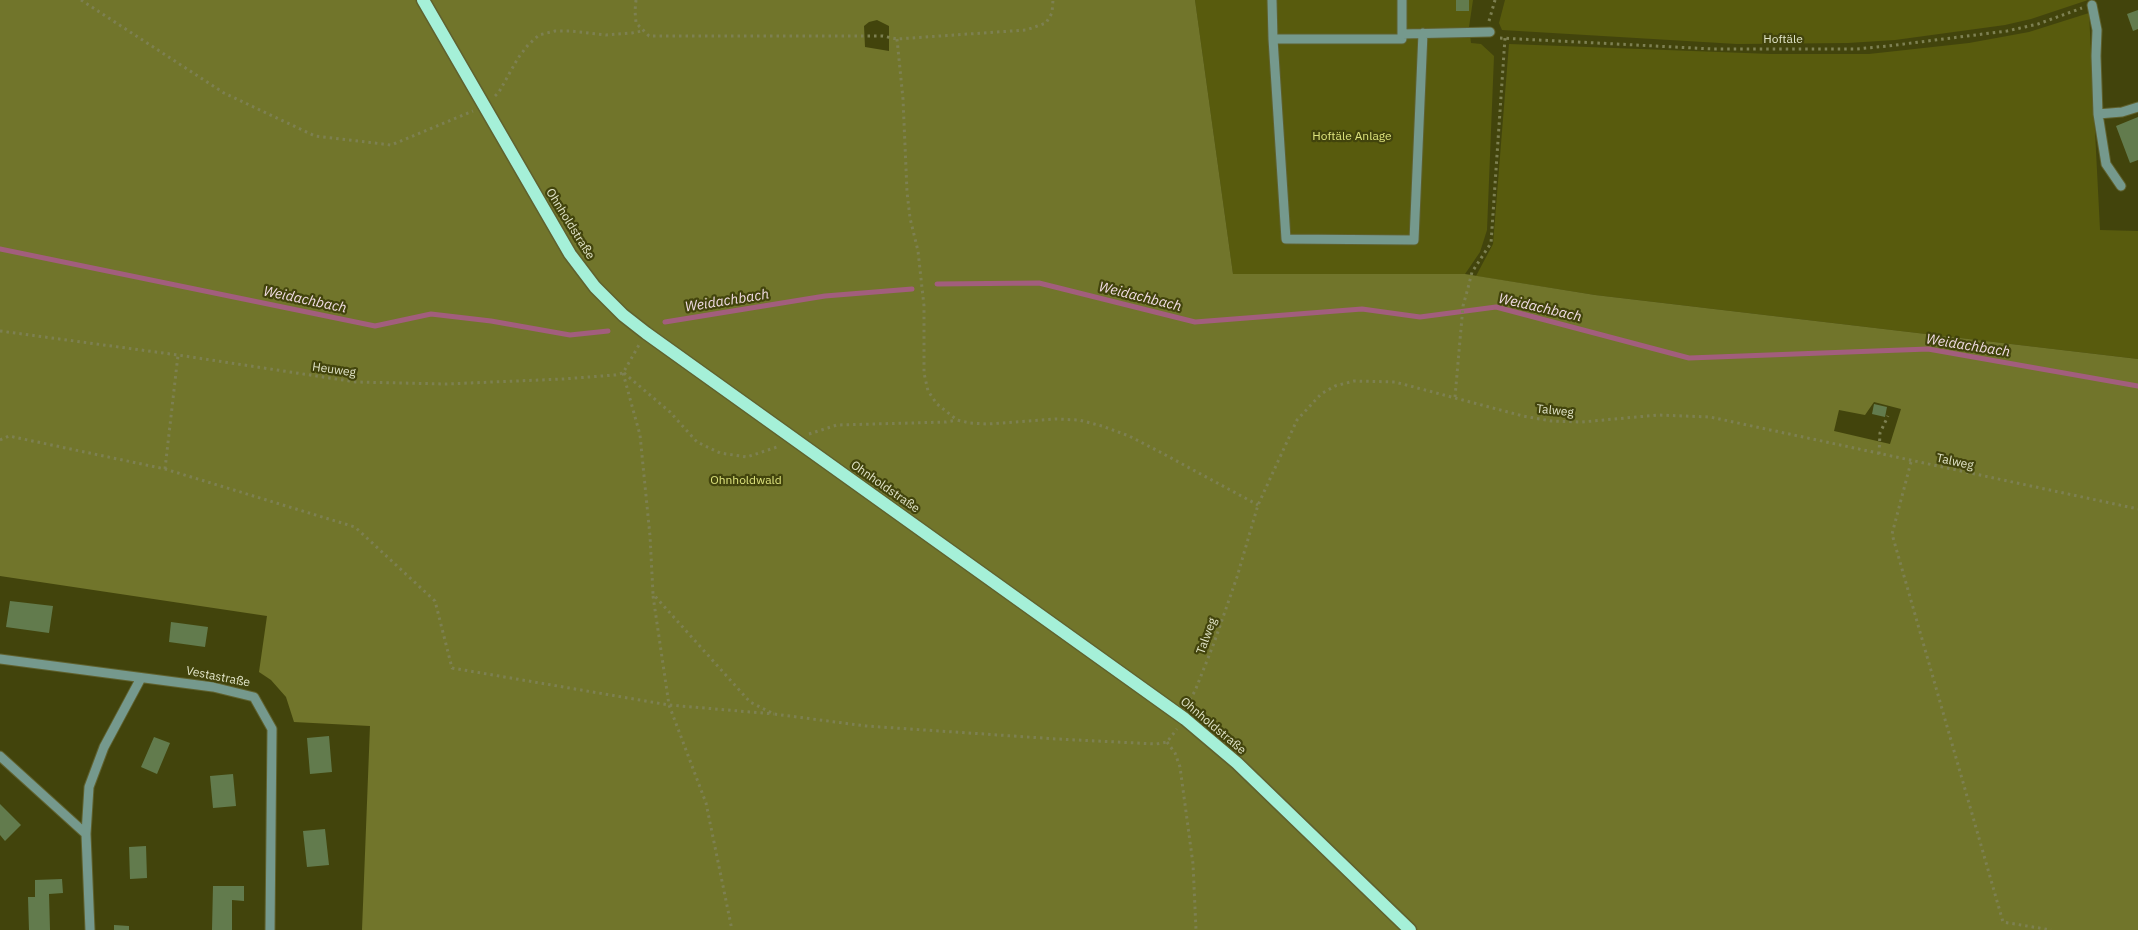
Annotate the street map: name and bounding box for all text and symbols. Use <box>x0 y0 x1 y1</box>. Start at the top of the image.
street label: Hoftäle <box>1763 33 1803 47</box>
park label: Hoftäle Anlage <box>1312 130 1392 144</box>
street label: Ohnholdstraße <box>542 186 598 262</box>
water label: Weidachbach <box>1097 279 1183 315</box>
water label: Weidachbach <box>262 283 348 317</box>
water label: Weidachbach <box>684 286 770 316</box>
water label: Weidachbach <box>1497 290 1583 326</box>
water label: Weidachbach <box>1925 331 2011 361</box>
street label: Heuweg <box>311 360 357 380</box>
street label: Talweg <box>1535 402 1575 420</box>
street label: Talweg <box>1935 451 1975 473</box>
street label: Ohnholdstraße <box>848 458 922 516</box>
park label: Ohnholdwald <box>710 474 782 488</box>
street label: Talweg <box>1194 616 1220 656</box>
street label: Vestastraße <box>185 664 251 690</box>
street label: Ohnholdstraße <box>1177 694 1249 758</box>

